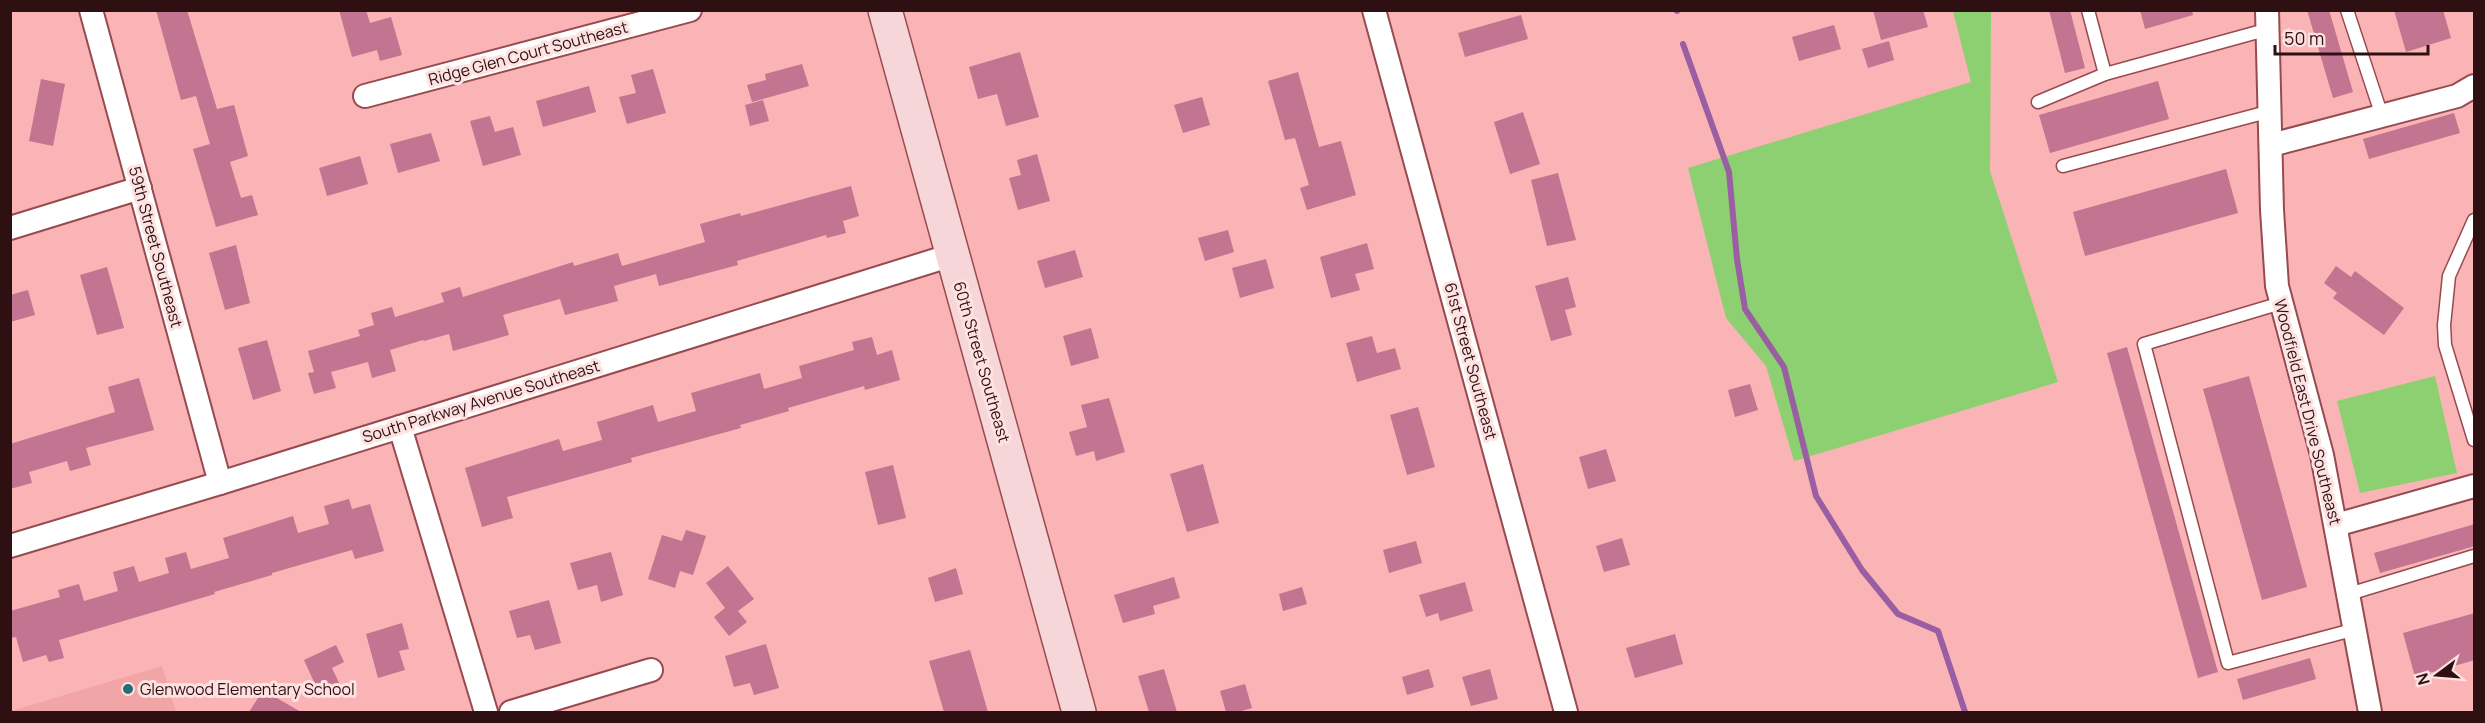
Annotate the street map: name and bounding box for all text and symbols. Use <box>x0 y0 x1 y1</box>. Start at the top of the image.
street label: Ridge Glen Court Southeast <box>426 16 630 90</box>
scale bar <box>2275 18 2428 56</box>
text: 50 m <box>2284 26 2324 50</box>
street label: 59th Street Southeast <box>124 164 188 330</box>
street label: 60th Street Southeast <box>948 279 1016 445</box>
street label: 61st Street Southeast <box>1439 280 1503 442</box>
street label: Woodfield East Drive Southeast <box>2269 297 2347 527</box>
street label: South Parkway Avenue Southeast <box>360 354 602 448</box>
north arrow <box>2407 645 2467 705</box>
text: N <box>2410 671 2435 688</box>
place label: Glenwood Elementary School <box>140 678 355 700</box>
marker: Glenwood Elementary School <box>121 682 135 696</box>

